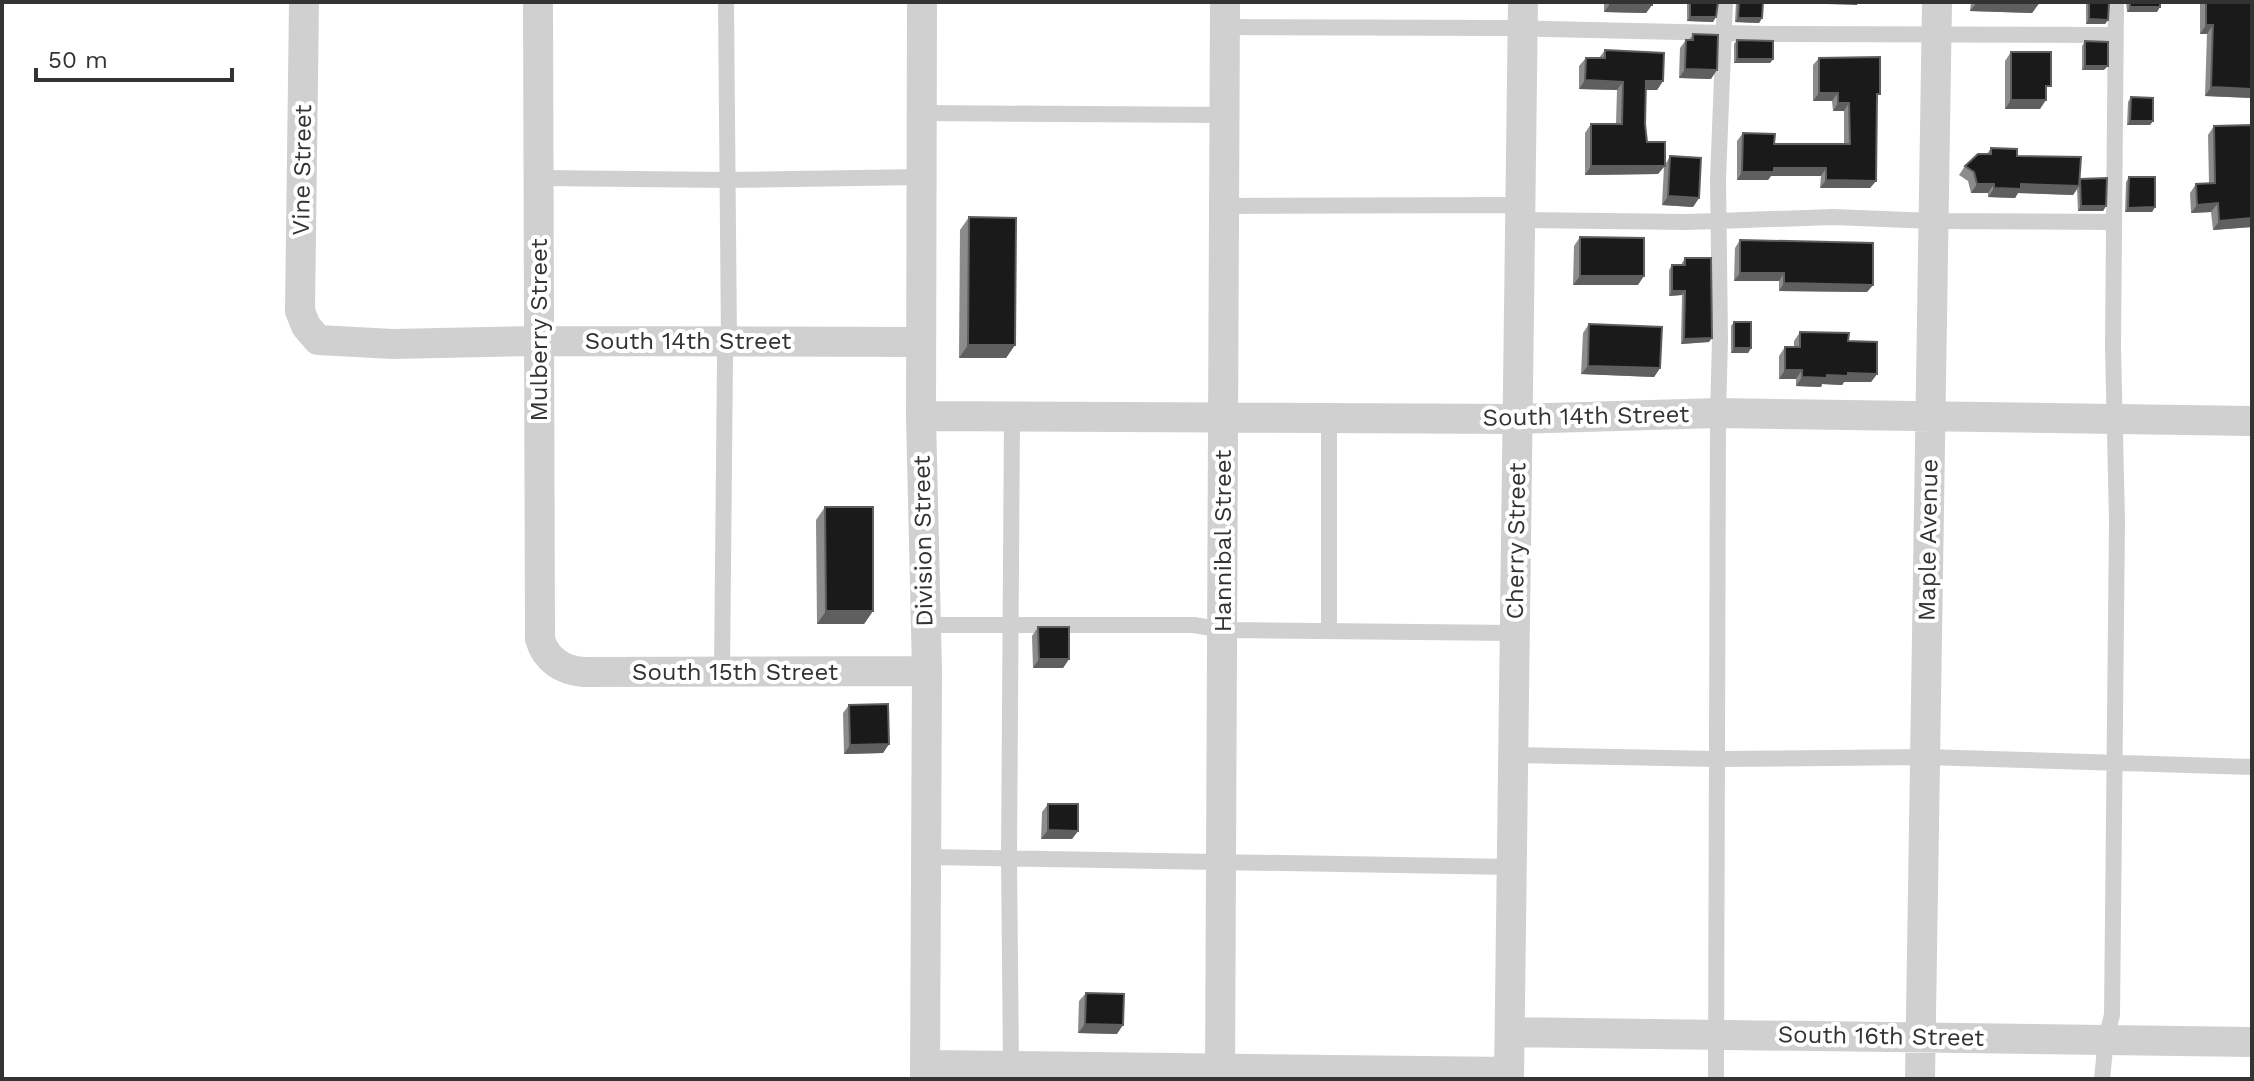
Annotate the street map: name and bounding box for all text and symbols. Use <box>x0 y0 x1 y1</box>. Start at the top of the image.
scale bar <box>36 32 232 82</box>
text: 50 m <box>48 46 108 74</box>
street label: Vine Street <box>287 104 317 236</box>
street label: Mulberry Street <box>525 238 553 422</box>
street label: South 14th Street <box>585 327 791 355</box>
street label: South 14th Street <box>1482 400 1690 432</box>
street label: Hannibal Street <box>1209 450 1237 632</box>
street label: Division Street <box>908 455 938 627</box>
street label: Maple Avenue <box>1913 459 1943 621</box>
street label: Cherry Street <box>1501 462 1531 620</box>
street label: South 15th Street <box>632 658 838 686</box>
street label: South 16th Street <box>1778 1020 1984 1052</box>

